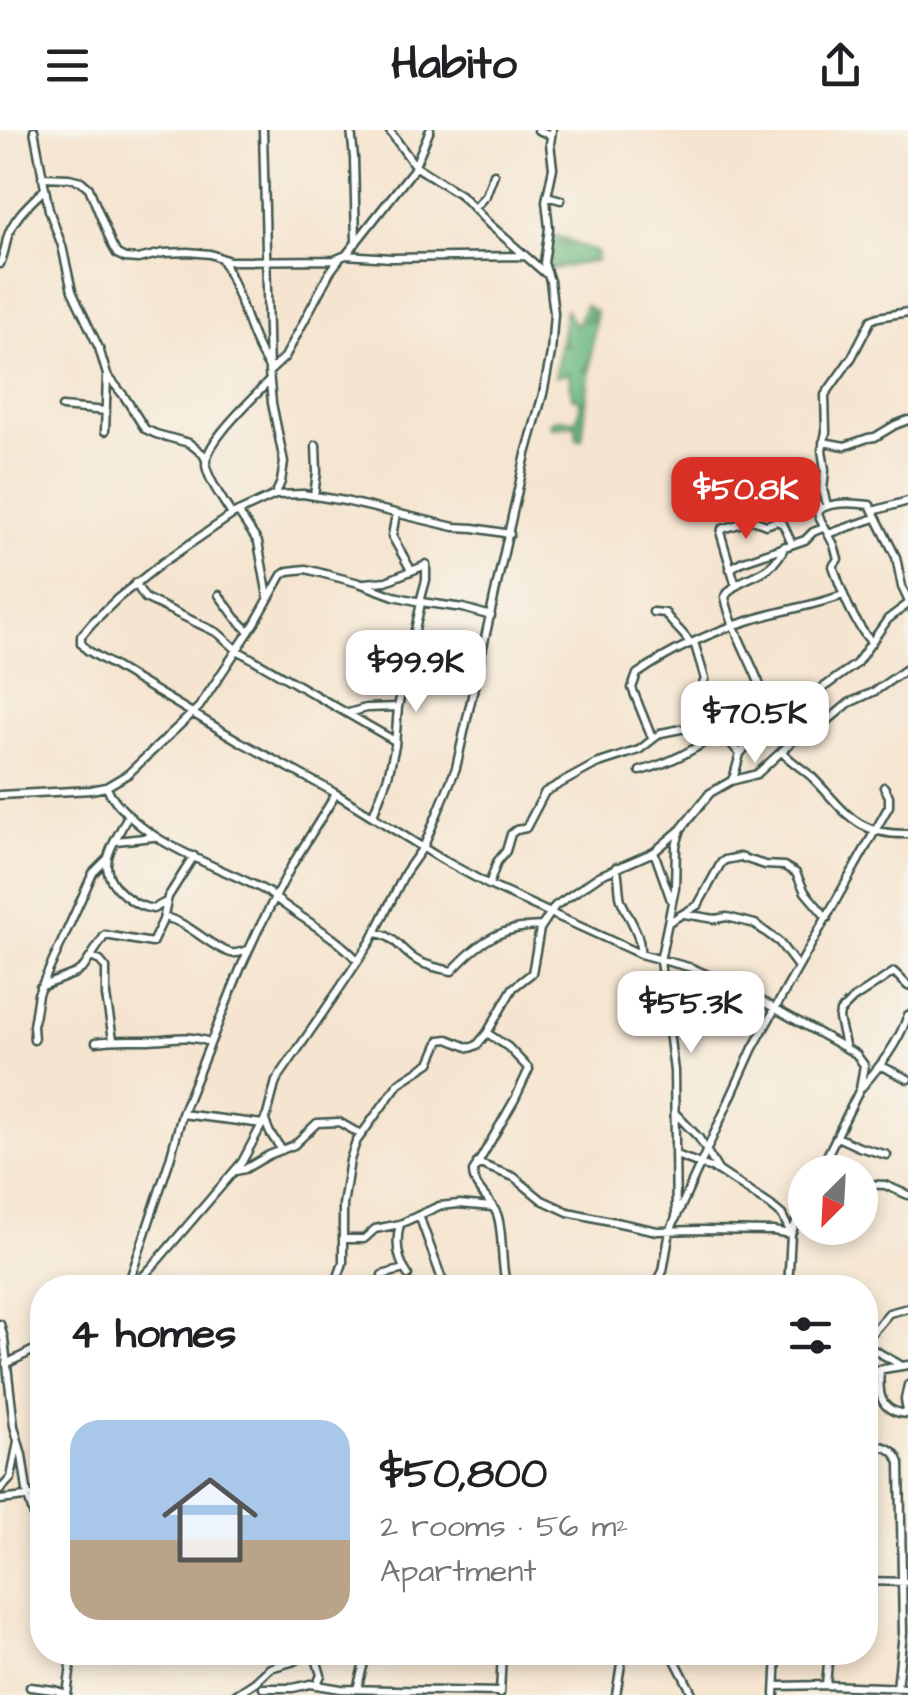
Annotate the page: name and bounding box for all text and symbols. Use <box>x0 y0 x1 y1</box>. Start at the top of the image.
text: Habito <box>391 34 517 96</box>
icon: menu <box>40 38 95 93</box>
icon: share <box>813 38 868 93</box>
pin: $50.8K <box>665 457 827 542</box>
text: $50.8K <box>693 467 799 512</box>
pin: $99.9K <box>335 630 497 715</box>
text: $99.9K <box>368 640 464 685</box>
pin: $70.5K <box>674 681 836 766</box>
text: $70.5K <box>703 691 807 736</box>
pin: $55.3K <box>610 971 772 1056</box>
text: $55.3K <box>639 981 743 1026</box>
north arrow <box>788 1155 878 1245</box>
map controls <box>788 1155 878 1245</box>
text: 4 homes <box>70 1306 236 1364</box>
icon: filters <box>783 1308 838 1363</box>
text: $50,800 <box>380 1446 547 1504</box>
icon: home <box>150 1460 270 1580</box>
text: 2 rooms · 56 m² <box>380 1504 628 1549</box>
text: Apartment <box>380 1549 536 1594</box>

